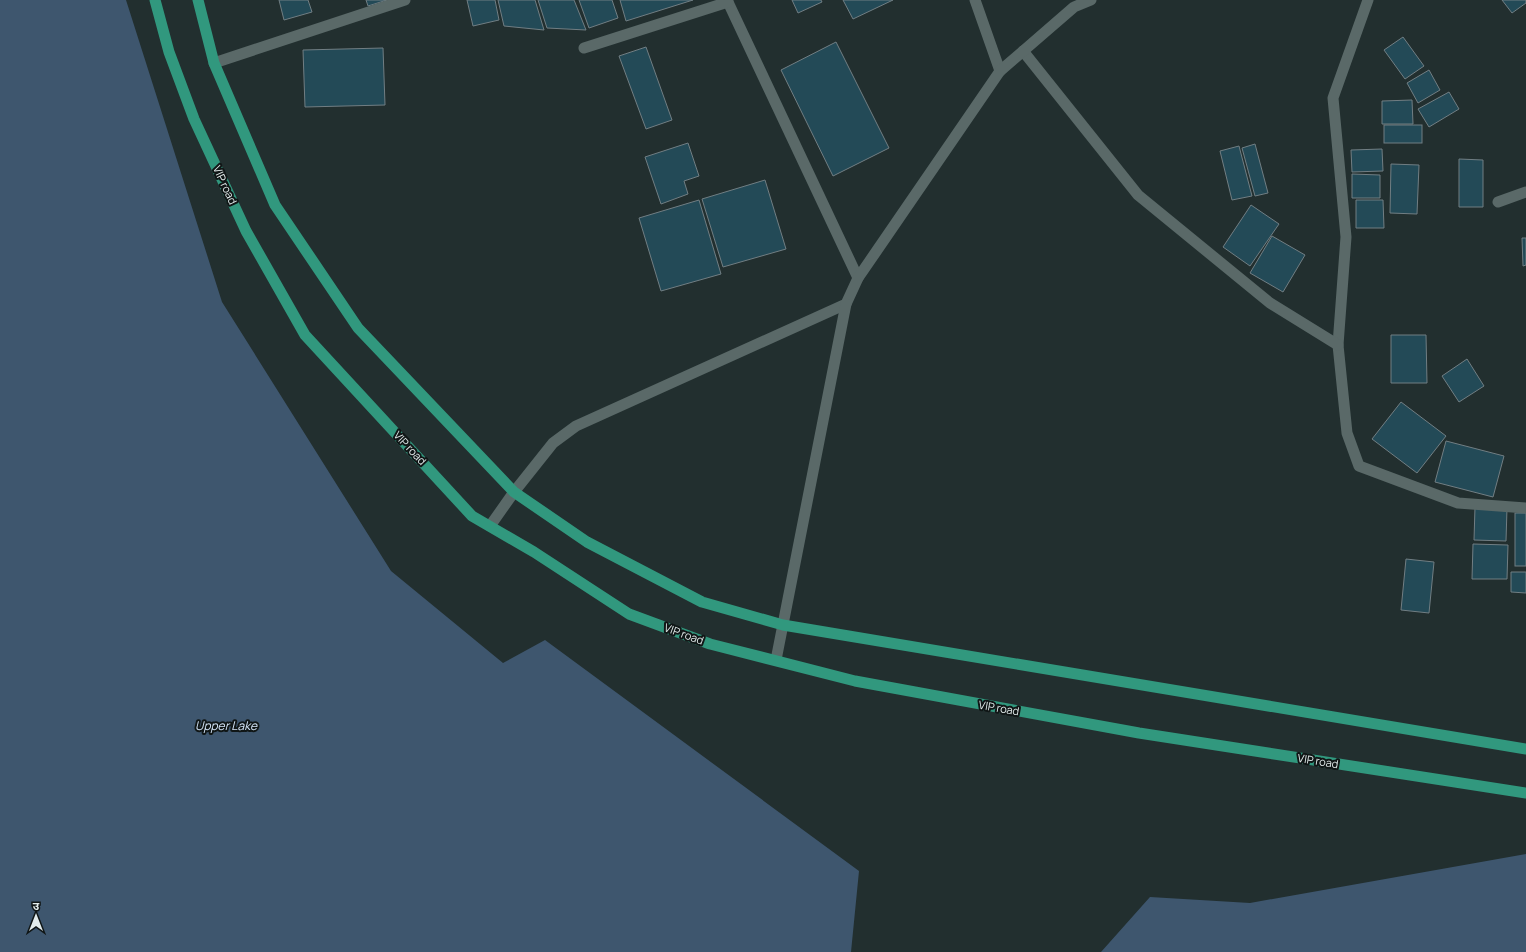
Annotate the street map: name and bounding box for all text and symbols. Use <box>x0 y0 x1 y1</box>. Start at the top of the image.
street label: VIP road <box>210 163 241 207</box>
street label: VIP road <box>391 428 430 468</box>
street label: VIP road <box>662 619 706 648</box>
street label: VIP road <box>978 697 1021 718</box>
water label: Upper Lake <box>195 717 258 734</box>
street label: VIP road <box>1297 750 1340 771</box>
north arrow <box>16 896 56 936</box>
text: उ <box>33 898 40 913</box>

